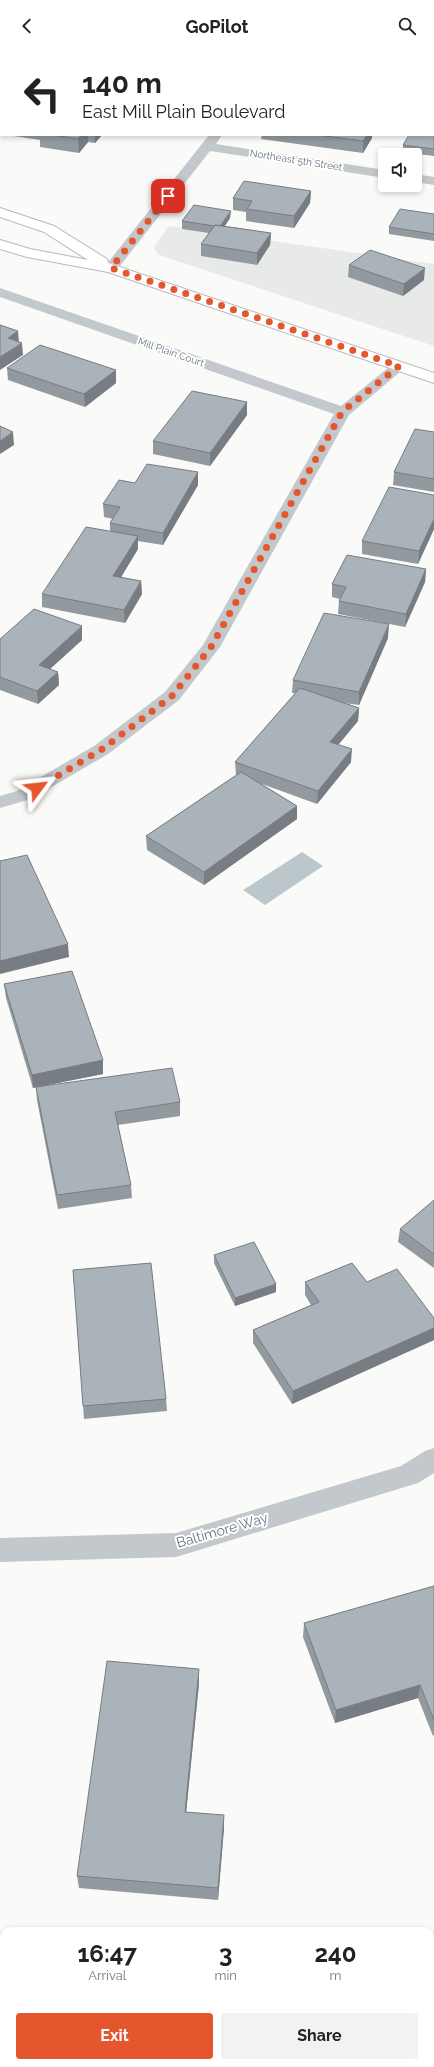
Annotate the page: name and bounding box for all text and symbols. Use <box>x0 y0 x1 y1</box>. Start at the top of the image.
icon: back <box>16 15 38 37</box>
icon: search <box>396 15 418 37</box>
text: GoPilot <box>186 16 248 37</box>
text: 140 m <box>82 67 162 100</box>
icon: left <box>16 68 68 120</box>
text: East Mill Plain Boulevard <box>82 101 286 122</box>
street label: Northeast 5th Street <box>249 147 344 173</box>
map controls <box>378 148 422 192</box>
button: sound <box>378 148 422 192</box>
pin <box>151 179 185 213</box>
icon: arrive <box>157 185 179 207</box>
street label: Mill Plain Court <box>136 336 206 369</box>
position arrow <box>16 767 58 809</box>
street label: Baltimore Way <box>174 1509 270 1551</box>
text: 16:47 <box>78 1939 137 1968</box>
text: 3 <box>219 1939 232 1968</box>
text: 240 <box>314 1939 356 1968</box>
text: Arrival <box>88 1968 126 1983</box>
text: min <box>215 1968 237 1983</box>
text: m <box>329 1968 341 1983</box>
button: Exit <box>16 2013 213 2059</box>
button: Share <box>221 2013 418 2059</box>

